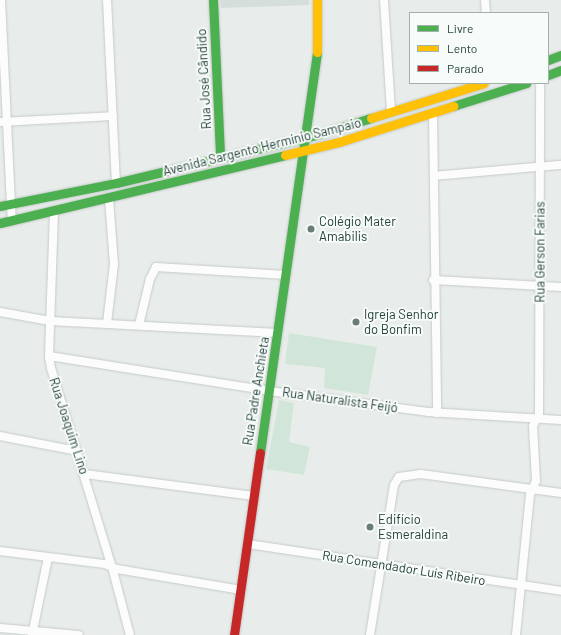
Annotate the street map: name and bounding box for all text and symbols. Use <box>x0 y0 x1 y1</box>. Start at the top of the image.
legend <box>409 12 549 84</box>
text: Livre <box>447 21 473 35</box>
street label: Rua José Cândido <box>194 28 214 130</box>
text: Lento <box>447 41 477 55</box>
text: Parado <box>447 61 484 75</box>
street label: Avenida Sargento Hermínio Sampaio <box>161 115 363 179</box>
street label: Rua Gerson Farias <box>532 201 548 303</box>
place label: Colégio Mater Amabilis <box>319 214 396 245</box>
marker: Colégio Mater Amabilis <box>306 224 316 234</box>
place label: Igreja Senhor do Bonfim <box>364 307 439 338</box>
marker: Igreja Senhor do Bonfim <box>351 317 361 327</box>
street label: Rua Padre Anchieta <box>240 336 272 446</box>
street label: Rua Joaquim Lino <box>46 376 92 476</box>
street label: Rua Naturalista Feijó <box>281 384 399 416</box>
place label: Edifício Esmeraldina <box>378 512 448 543</box>
marker: Edifício Esmeraldina <box>365 522 375 532</box>
street label: Rua Comendador Luís Ribeiro <box>321 547 487 589</box>

